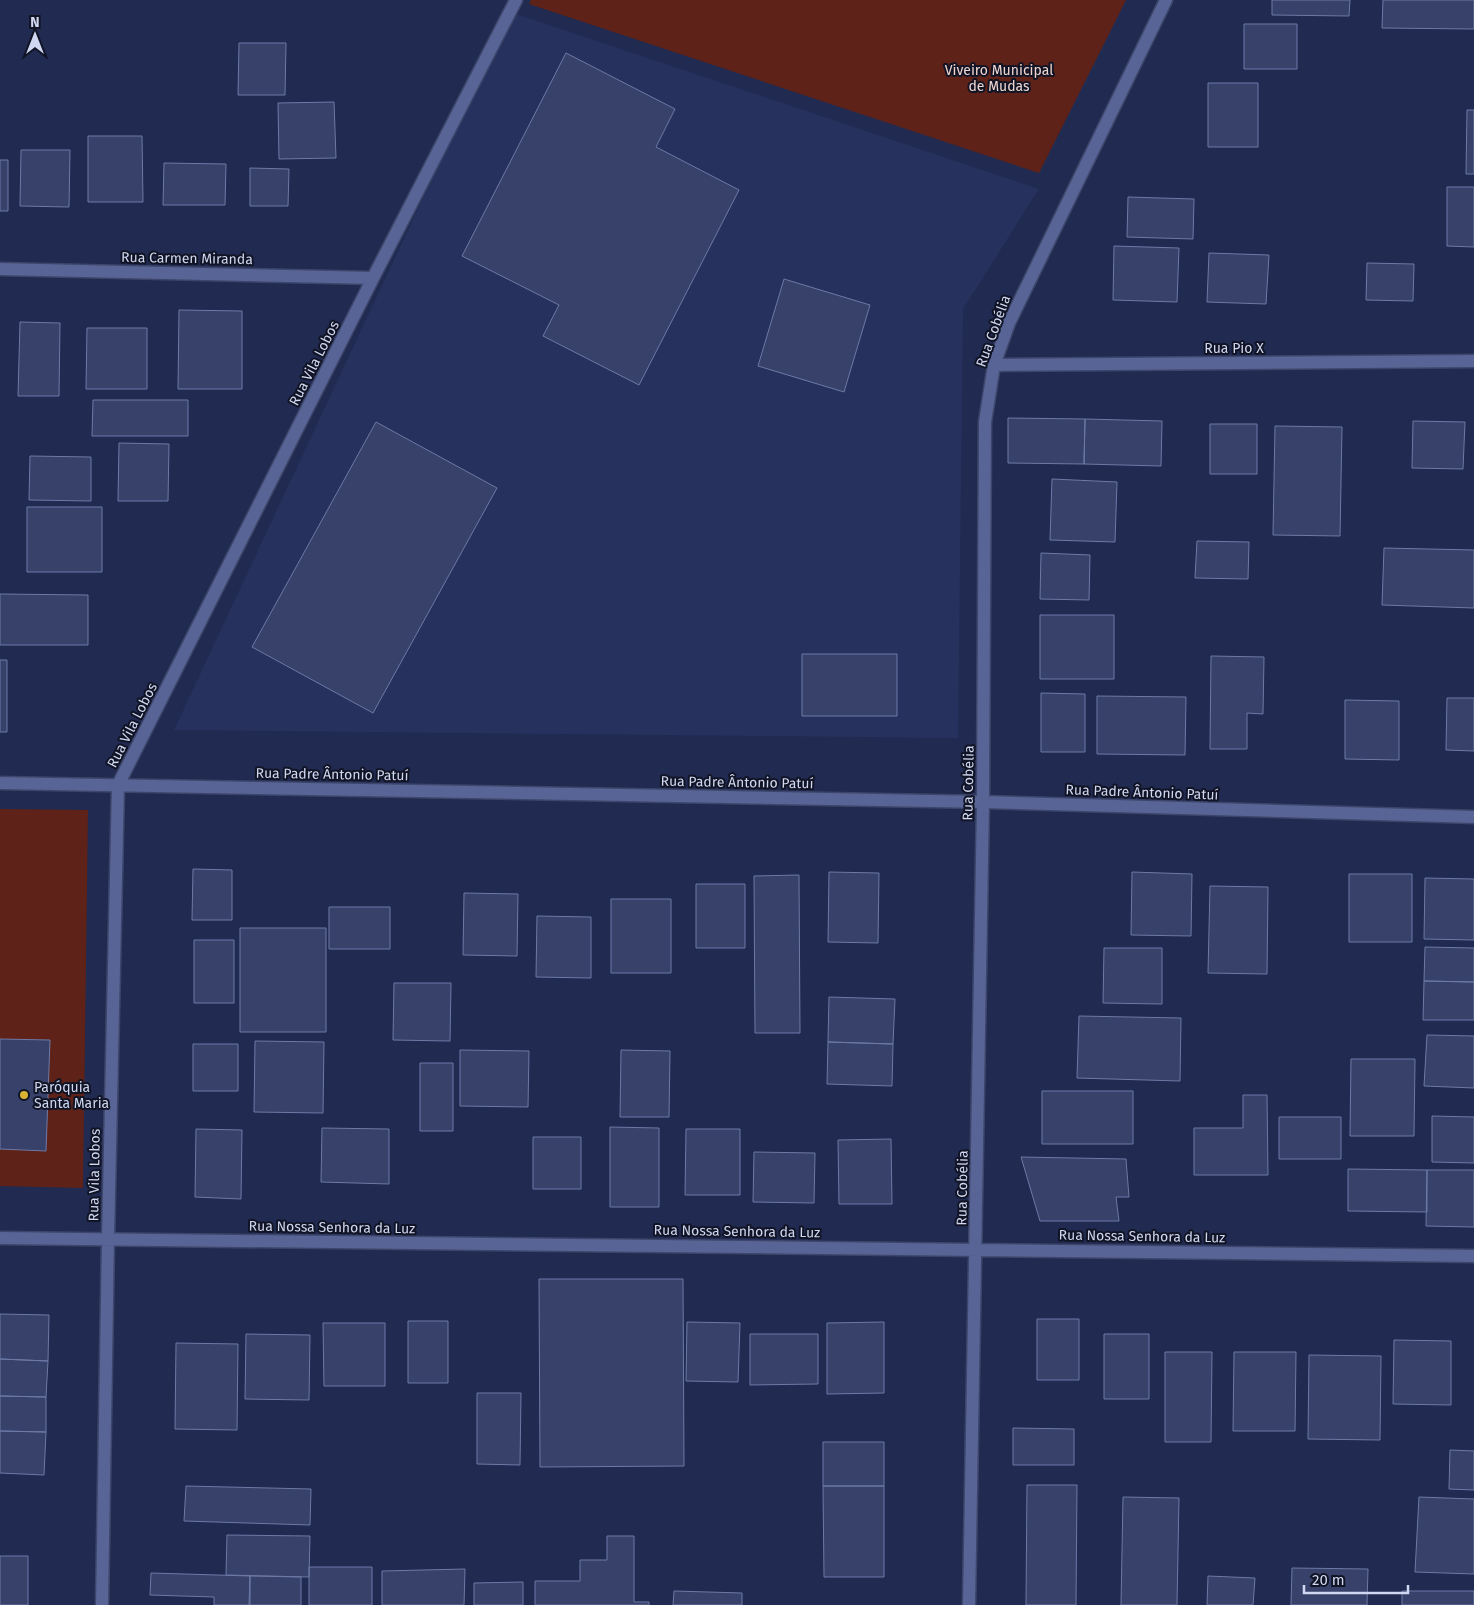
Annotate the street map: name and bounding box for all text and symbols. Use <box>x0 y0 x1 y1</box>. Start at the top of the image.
north arrow <box>10 10 60 60</box>
text: N <box>30 14 40 31</box>
park label: Viveiro Municipal de Mudas <box>945 62 1053 95</box>
street label: Rua Carmen Miranda <box>121 249 253 268</box>
street label: Rua Cobélia <box>973 293 1014 369</box>
street label: Rua Vila Lobos <box>286 318 343 408</box>
street label: Rua Pio X <box>1204 340 1264 357</box>
street label: Rua Vila Lobos <box>104 680 161 770</box>
street label: Rua Cobélia <box>959 745 978 821</box>
street label: Rua Padre Ântonio Patuí <box>255 764 409 784</box>
street label: Rua Padre Ântonio Patuí <box>660 772 814 792</box>
street label: Rua Padre Ântonio Patuí <box>1065 780 1219 804</box>
place label: Paróquia Santa Maria <box>34 1079 109 1112</box>
marker: Paróquia Santa Maria <box>18 1089 30 1101</box>
street label: Rua Vila Lobos <box>85 1128 104 1222</box>
street label: Rua Cobélia <box>953 1150 972 1226</box>
street label: Rua Nossa Senhora da Luz <box>249 1218 415 1237</box>
street label: Rua Nossa Senhora da Luz <box>654 1222 820 1241</box>
street label: Rua Nossa Senhora da Luz <box>1059 1227 1225 1246</box>
scale bar <box>1304 1562 1408 1594</box>
text: 20 m <box>1312 1571 1345 1589</box>

